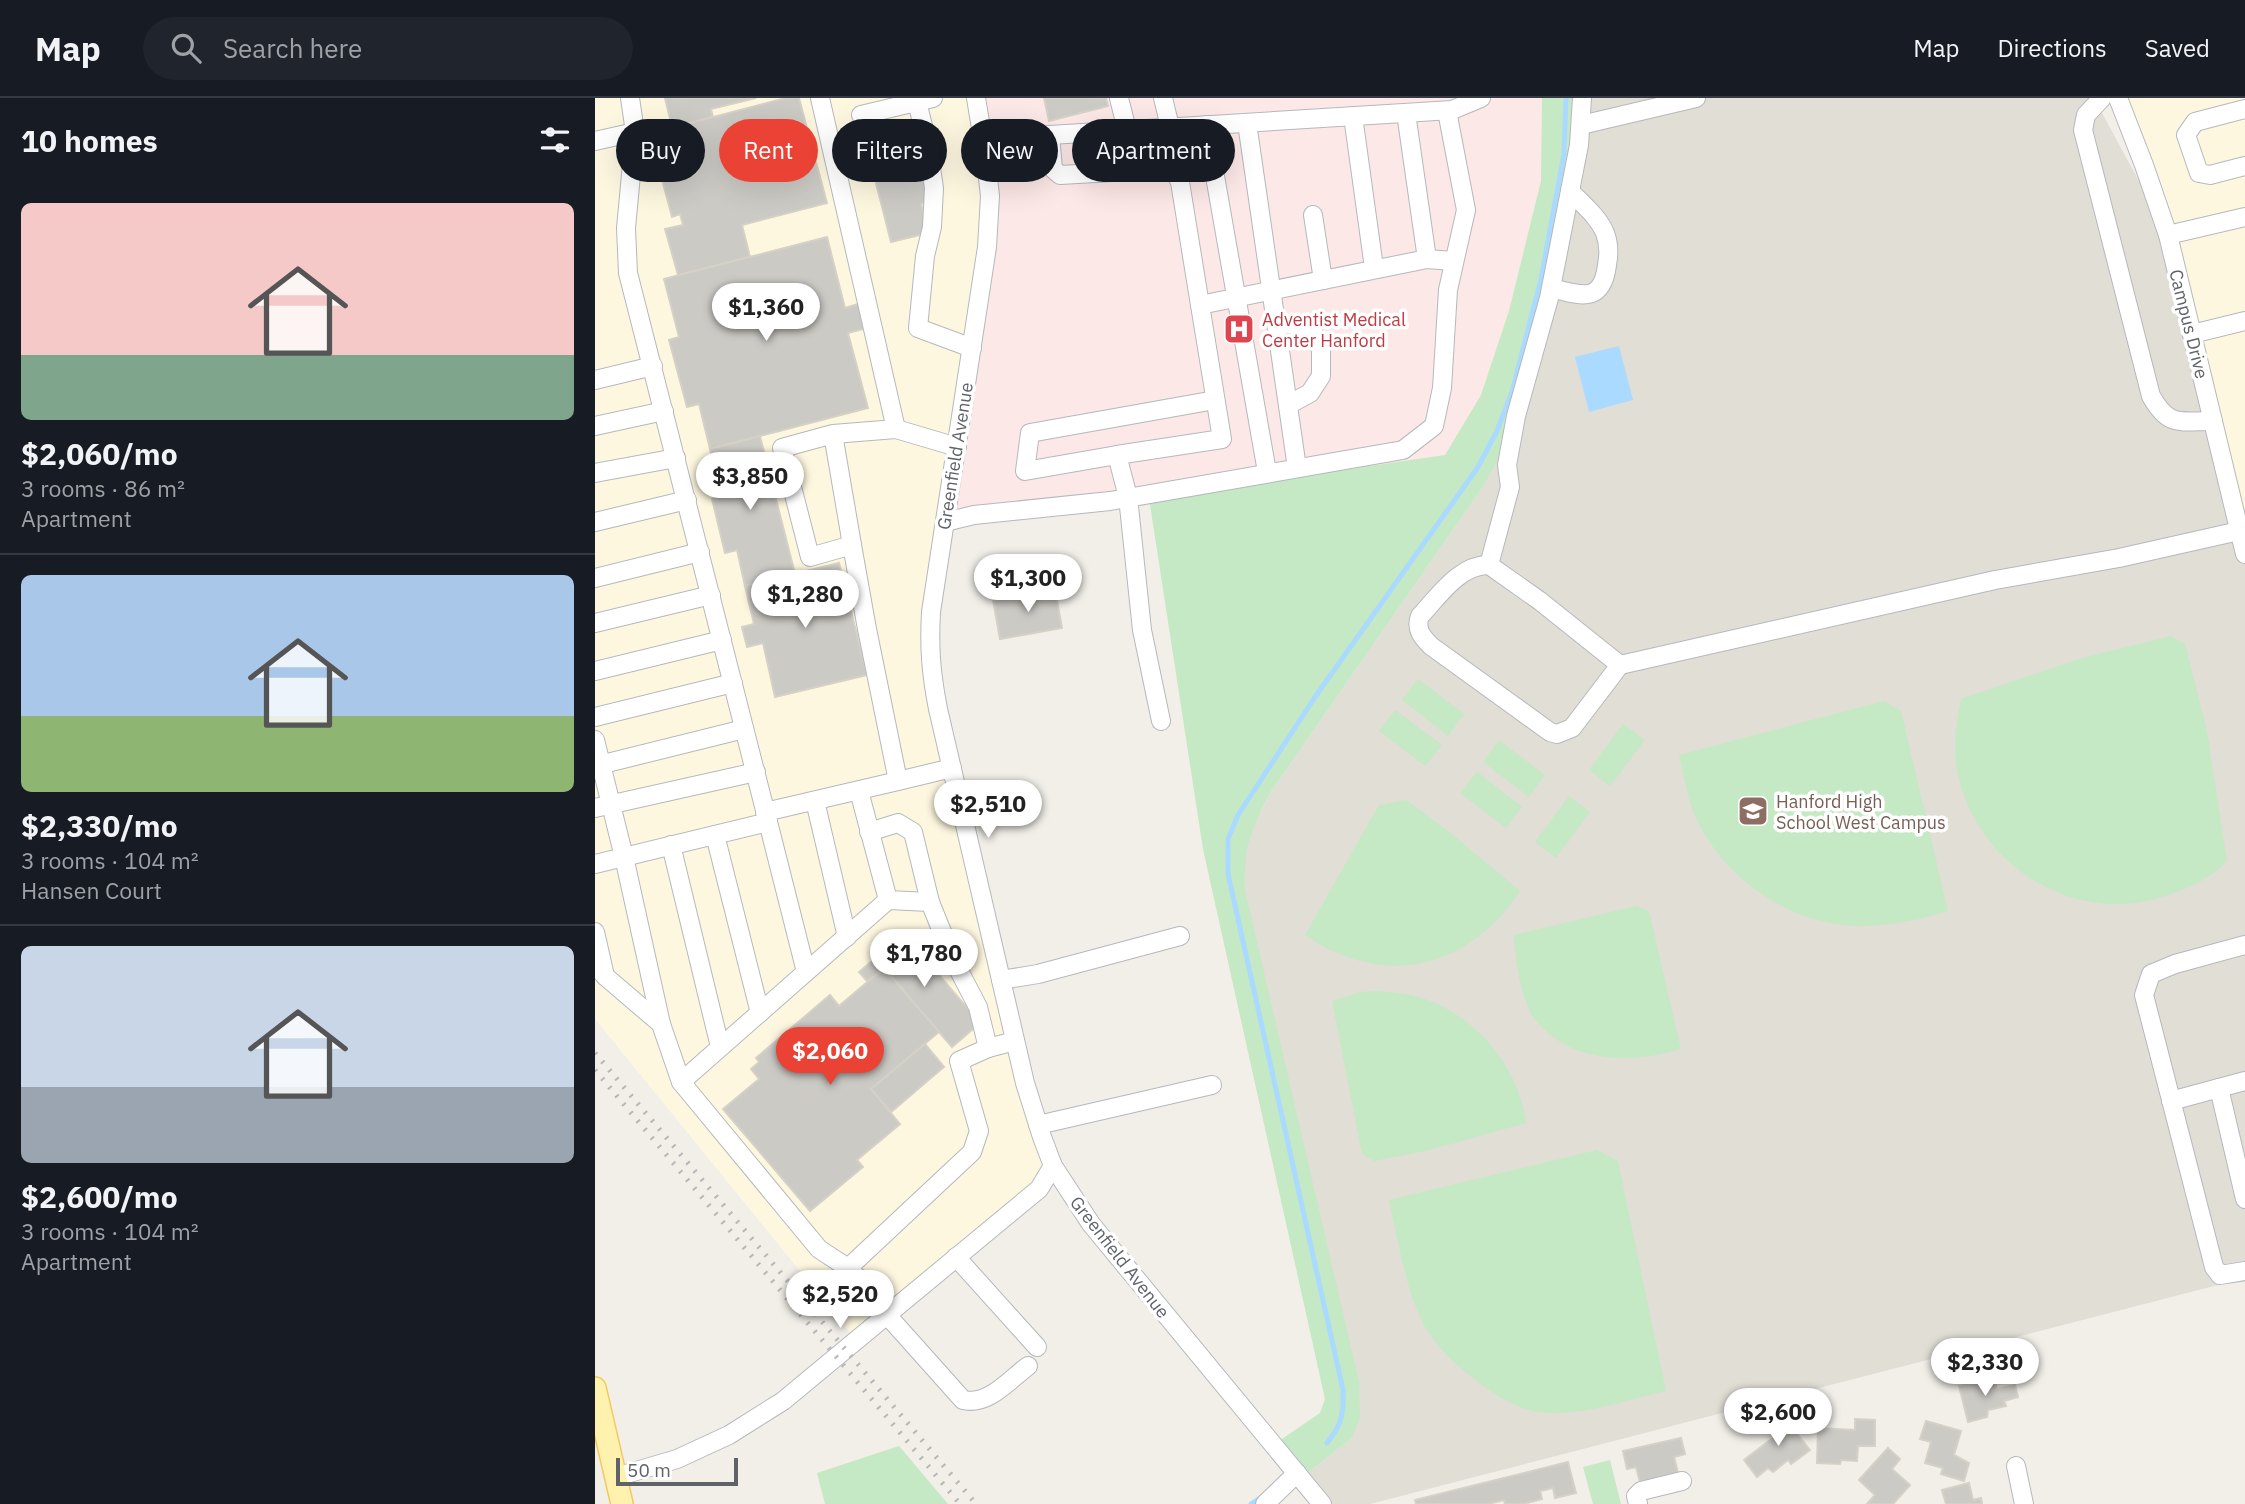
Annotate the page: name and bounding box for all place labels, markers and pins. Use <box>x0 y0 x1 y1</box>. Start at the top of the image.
pin: $1,360 <box>709 284 823 343</box>
place label: Adventist Medical Center Hanford <box>1262 308 1406 352</box>
hospital icon: Adventist Medical Center Hanford <box>1222 312 1256 346</box>
pin: $3,850 <box>693 452 807 512</box>
pin: $1,300 <box>971 554 1085 614</box>
pin: $1,280 <box>748 570 862 630</box>
pin: $2,510 <box>931 780 1045 840</box>
place label: Hanford High School West Campus <box>1776 790 1946 834</box>
school or university icon: Hanford High School West Campus <box>1736 794 1770 828</box>
pin: $1,780 <box>867 930 981 989</box>
pin: $2,060 <box>773 1028 887 1087</box>
pin: $2,520 <box>783 1270 897 1330</box>
pin: $2,330 <box>1928 1338 2042 1398</box>
pin: $2,600 <box>1721 1388 1835 1448</box>

